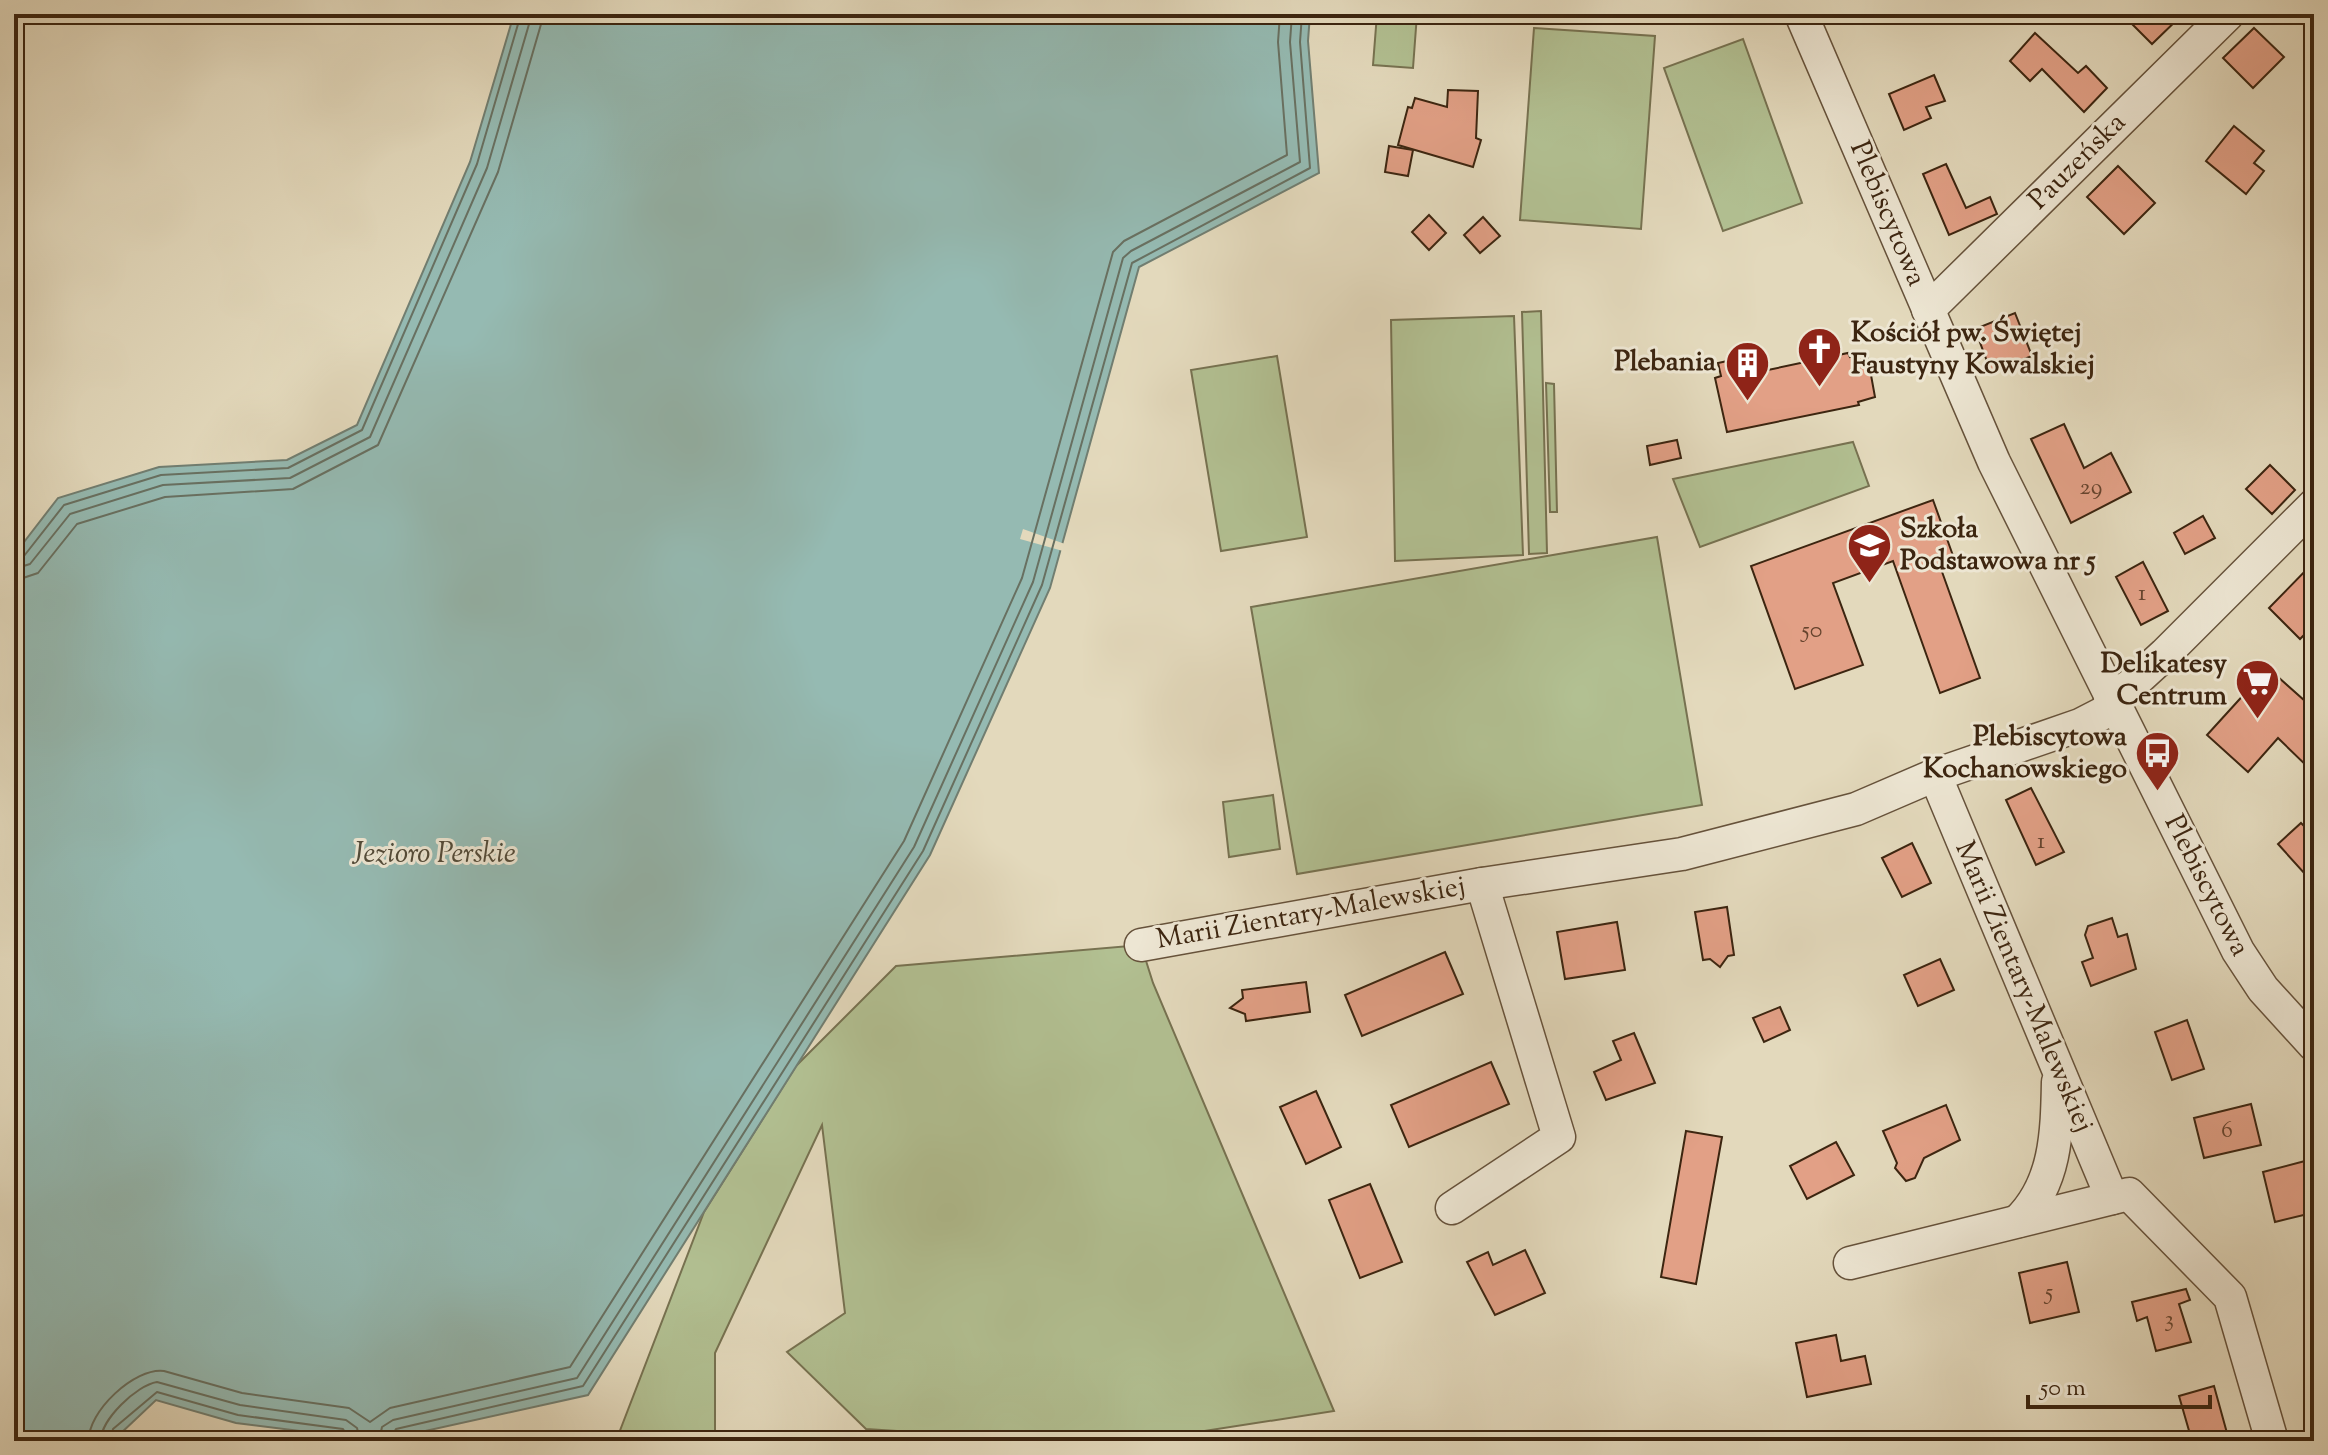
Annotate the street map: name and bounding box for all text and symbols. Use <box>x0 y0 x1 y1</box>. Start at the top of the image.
street label: Pauzeńska <box>2020 104 2136 220</box>
street label: Plebiscytowa <box>1838 135 1936 293</box>
place label: Kościół pw. Świętej Faustyny Kowalskiej <box>1851 314 2095 386</box>
church icon: Kościół pw. Świętej Faustyny Kowalskiej <box>1796 326 1844 389</box>
building icon: Plebania <box>1723 339 1771 402</box>
place label: Plebania <box>1614 343 1716 383</box>
house number: 29 <box>2080 471 2102 505</box>
place label: Szkoła Podstawowa nr 5 <box>1900 510 2096 582</box>
school or university icon: Szkoła Podstawowa nr 5 <box>1845 522 1893 585</box>
house number: 1 <box>2138 577 2146 611</box>
house number: 50 <box>1800 614 1822 648</box>
place label: Delikatesy Centrum <box>2101 645 2228 717</box>
supermarket icon: Delikatesy Centrum <box>2234 657 2282 720</box>
place label: Plebiscytowa Kochanowskiego <box>1923 718 2127 790</box>
bus stop icon: Plebiscytowa Kochanowskiego <box>2134 730 2182 793</box>
street label: Plebiscytowa <box>2153 808 2259 964</box>
house number: 1 <box>2037 825 2045 859</box>
water label: Jezioro Perskie <box>351 833 516 876</box>
street label: Marii Zientary-Malewskiej <box>1943 835 2103 1139</box>
street label: Marii Zientary-Malewskiej <box>1153 867 1469 961</box>
house number: 6 <box>2221 1114 2233 1148</box>
house number: 5 <box>2043 1276 2053 1310</box>
house number: 3 <box>2164 1303 2174 1337</box>
scale bar <box>2028 1359 2210 1409</box>
text: 50 m <box>2038 1372 2086 1406</box>

